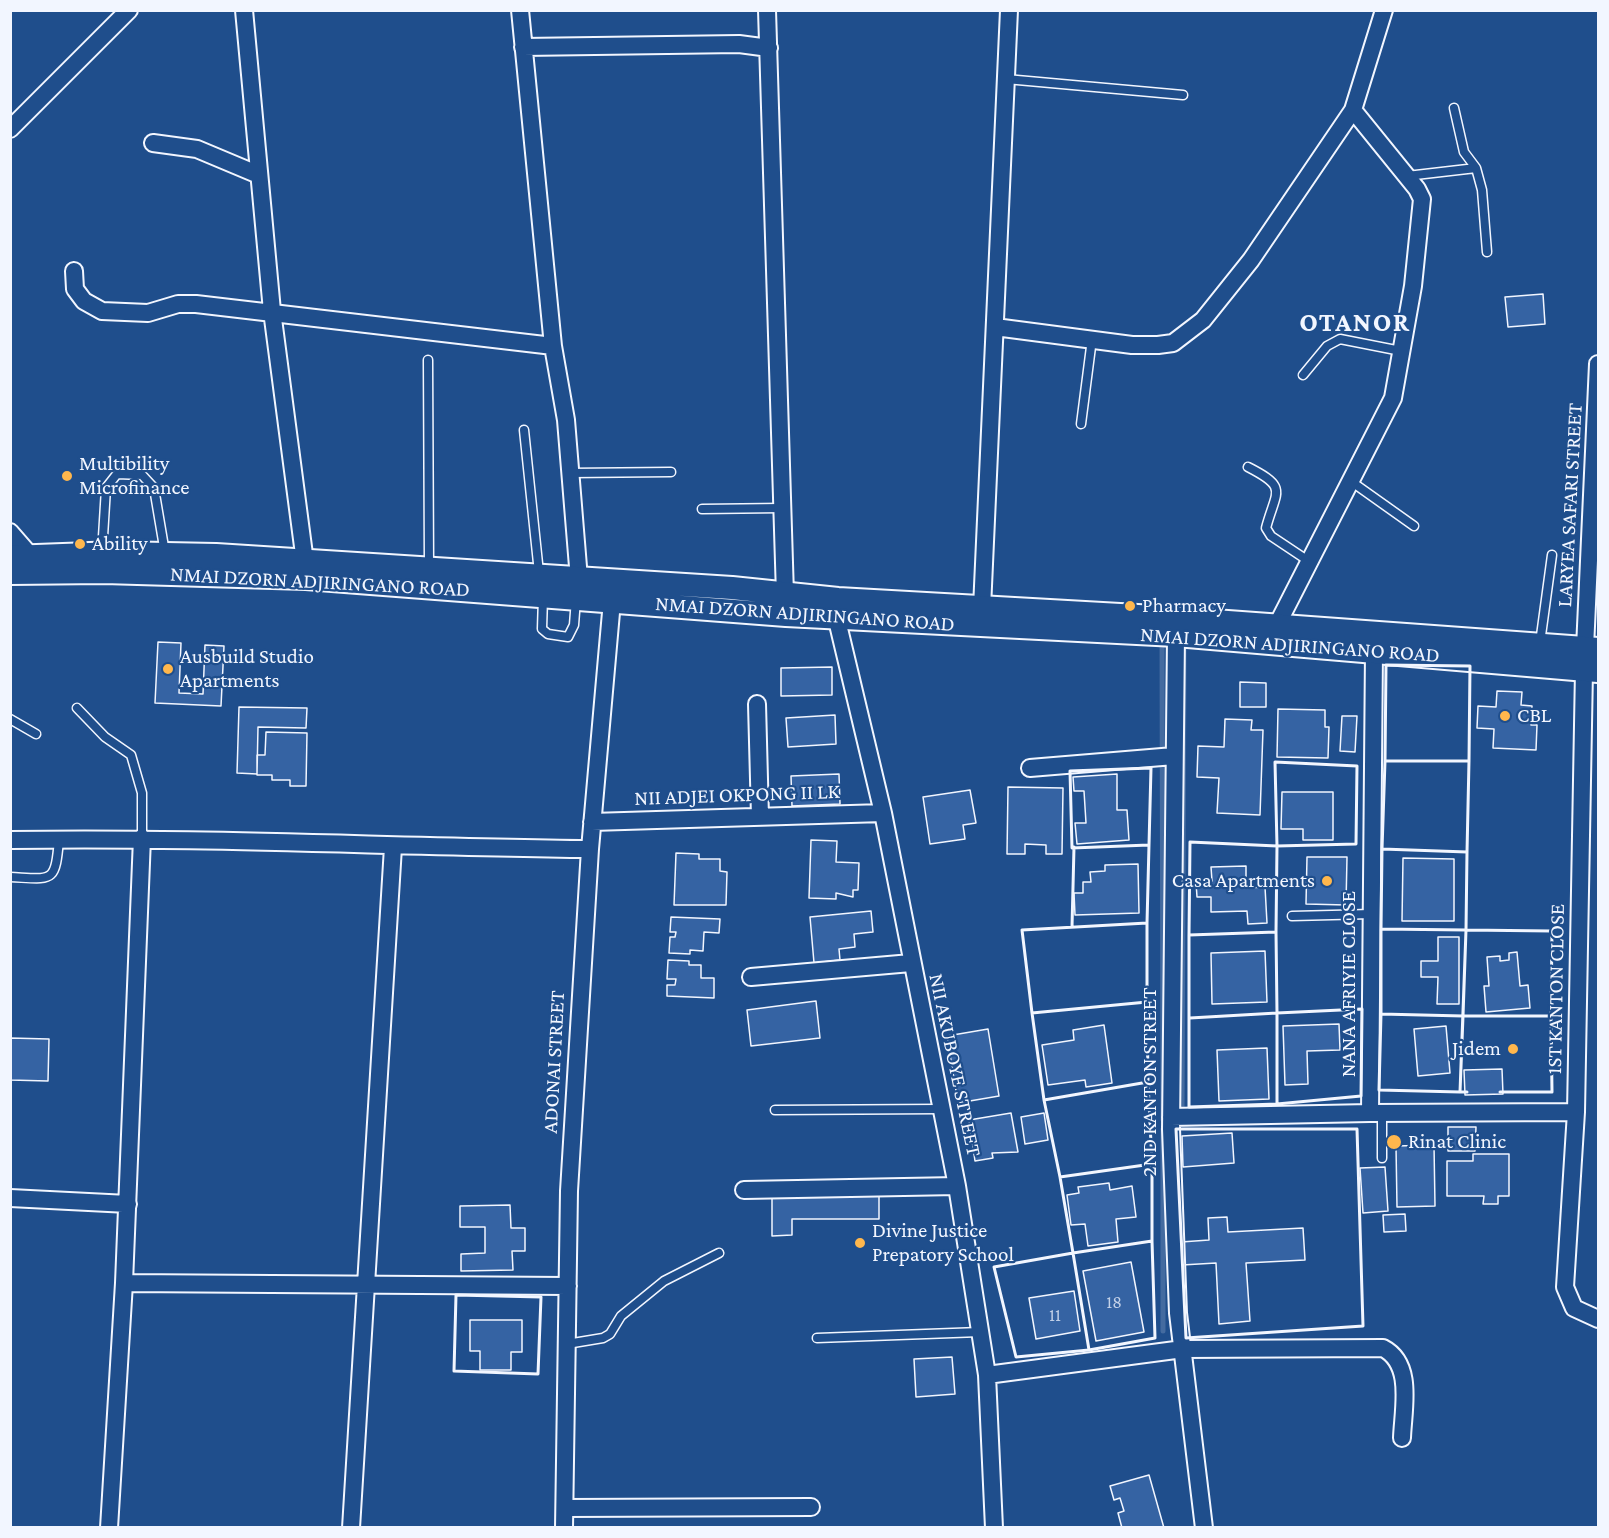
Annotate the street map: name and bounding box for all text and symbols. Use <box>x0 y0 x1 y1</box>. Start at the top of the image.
district label: OTANOR <box>1299 307 1411 339</box>
street label: LARYEA SAFARI STREET <box>1552 402 1588 608</box>
place label: Multibility Microfinance <box>79 451 189 501</box>
marker: Multibility Microfinance <box>60 469 74 483</box>
place label: Ability <box>92 531 148 557</box>
marker: Ability <box>73 537 87 551</box>
street label: NMAI DZORN ADJIRINGANO ROAD <box>169 562 471 602</box>
street label: NMAI DZORN ADJIRINGANO ROAD <box>654 591 956 637</box>
place label: Pharmacy <box>1142 593 1226 619</box>
marker: Pharmacy <box>1123 599 1137 613</box>
street label: NMAI DZORN ADJIRINGANO ROAD <box>1139 622 1441 668</box>
place label: Ausbuild Studio Apartments <box>180 644 314 694</box>
marker: Ausbuild Studio Apartments <box>161 662 175 676</box>
place label: CBL <box>1517 703 1551 729</box>
marker: CBL <box>1498 709 1512 723</box>
street label: NII ADJEI OKPONG II LK <box>634 779 840 811</box>
place label: Casa Apartments <box>1172 868 1315 894</box>
marker: Casa Apartments <box>1320 874 1334 888</box>
street label: NANA AFRIYIE CLOSE <box>1336 891 1362 1077</box>
street label: 1ST KANTON CLOSE <box>1542 904 1570 1074</box>
street label: NII AKUBOYE STREET <box>923 971 987 1159</box>
street label: 2ND KANTON STREET <box>1137 987 1163 1177</box>
street label: ADONAI STREET <box>538 990 570 1134</box>
place label: Jidem <box>1452 1036 1501 1062</box>
marker: Jidem <box>1506 1042 1520 1056</box>
place label: Rinat Clinic <box>1408 1129 1506 1155</box>
marker: Rinat Clinic <box>1385 1133 1403 1151</box>
place label: Divine Justice Prepatory School <box>872 1218 1014 1268</box>
marker: Divine Justice Prepatory School <box>853 1236 867 1250</box>
house number: 18 <box>1106 1291 1122 1313</box>
house number: 11 <box>1049 1304 1061 1326</box>

